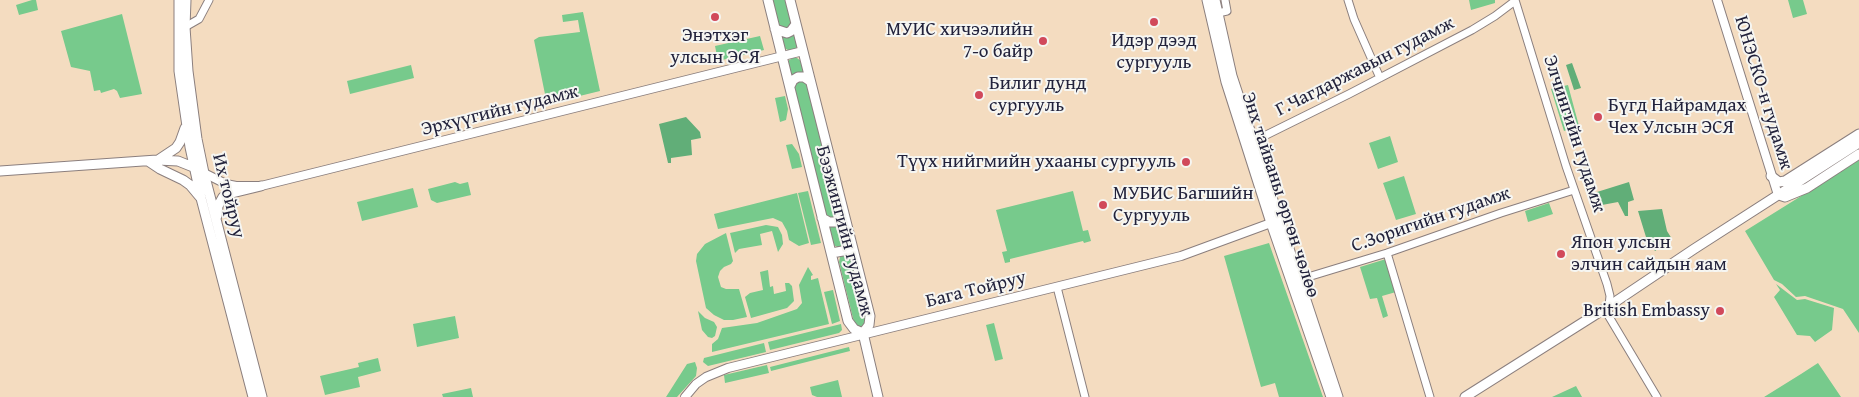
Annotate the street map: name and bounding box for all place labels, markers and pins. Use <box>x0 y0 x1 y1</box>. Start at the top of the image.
marker: Энэтхэг улсын ЭСЯ <box>709 11 721 23</box>
marker: Идэр дээд сургууль <box>1148 16 1160 28</box>
place label: МУИС хичээлийн 7-о байр <box>886 19 1033 63</box>
place label: Энэтхэг улсын ЭСЯ <box>670 25 760 69</box>
place label: Идэр дээд сургууль <box>1112 30 1196 74</box>
marker: МУИС хичээлийн 7-о байр <box>1037 35 1049 47</box>
place label: Билиг дунд сургууль <box>989 73 1086 117</box>
marker: Билиг дунд сургууль <box>973 89 985 101</box>
place label: Бүгд Найрамдах Чех Улсын ЭСЯ <box>1608 95 1746 139</box>
marker: Бүгд Найрамдах Чех Улсын ЭСЯ <box>1592 111 1604 123</box>
place label: Түүх нийгмийн ухааны сургууль <box>897 151 1176 173</box>
marker: Түүх нийгмийн ухааны сургууль <box>1180 156 1192 168</box>
place label: МУБИС Багшийн Сургууль <box>1113 183 1253 227</box>
marker: МУБИС Багшийн Сургууль <box>1097 199 1109 211</box>
place label: Япон улсын элчин сайдын яам <box>1571 232 1727 276</box>
marker: Япон улсын элчин сайдын яам <box>1555 248 1567 260</box>
place label: British Embassy <box>1583 300 1710 322</box>
marker: British Embassy <box>1714 305 1726 317</box>

